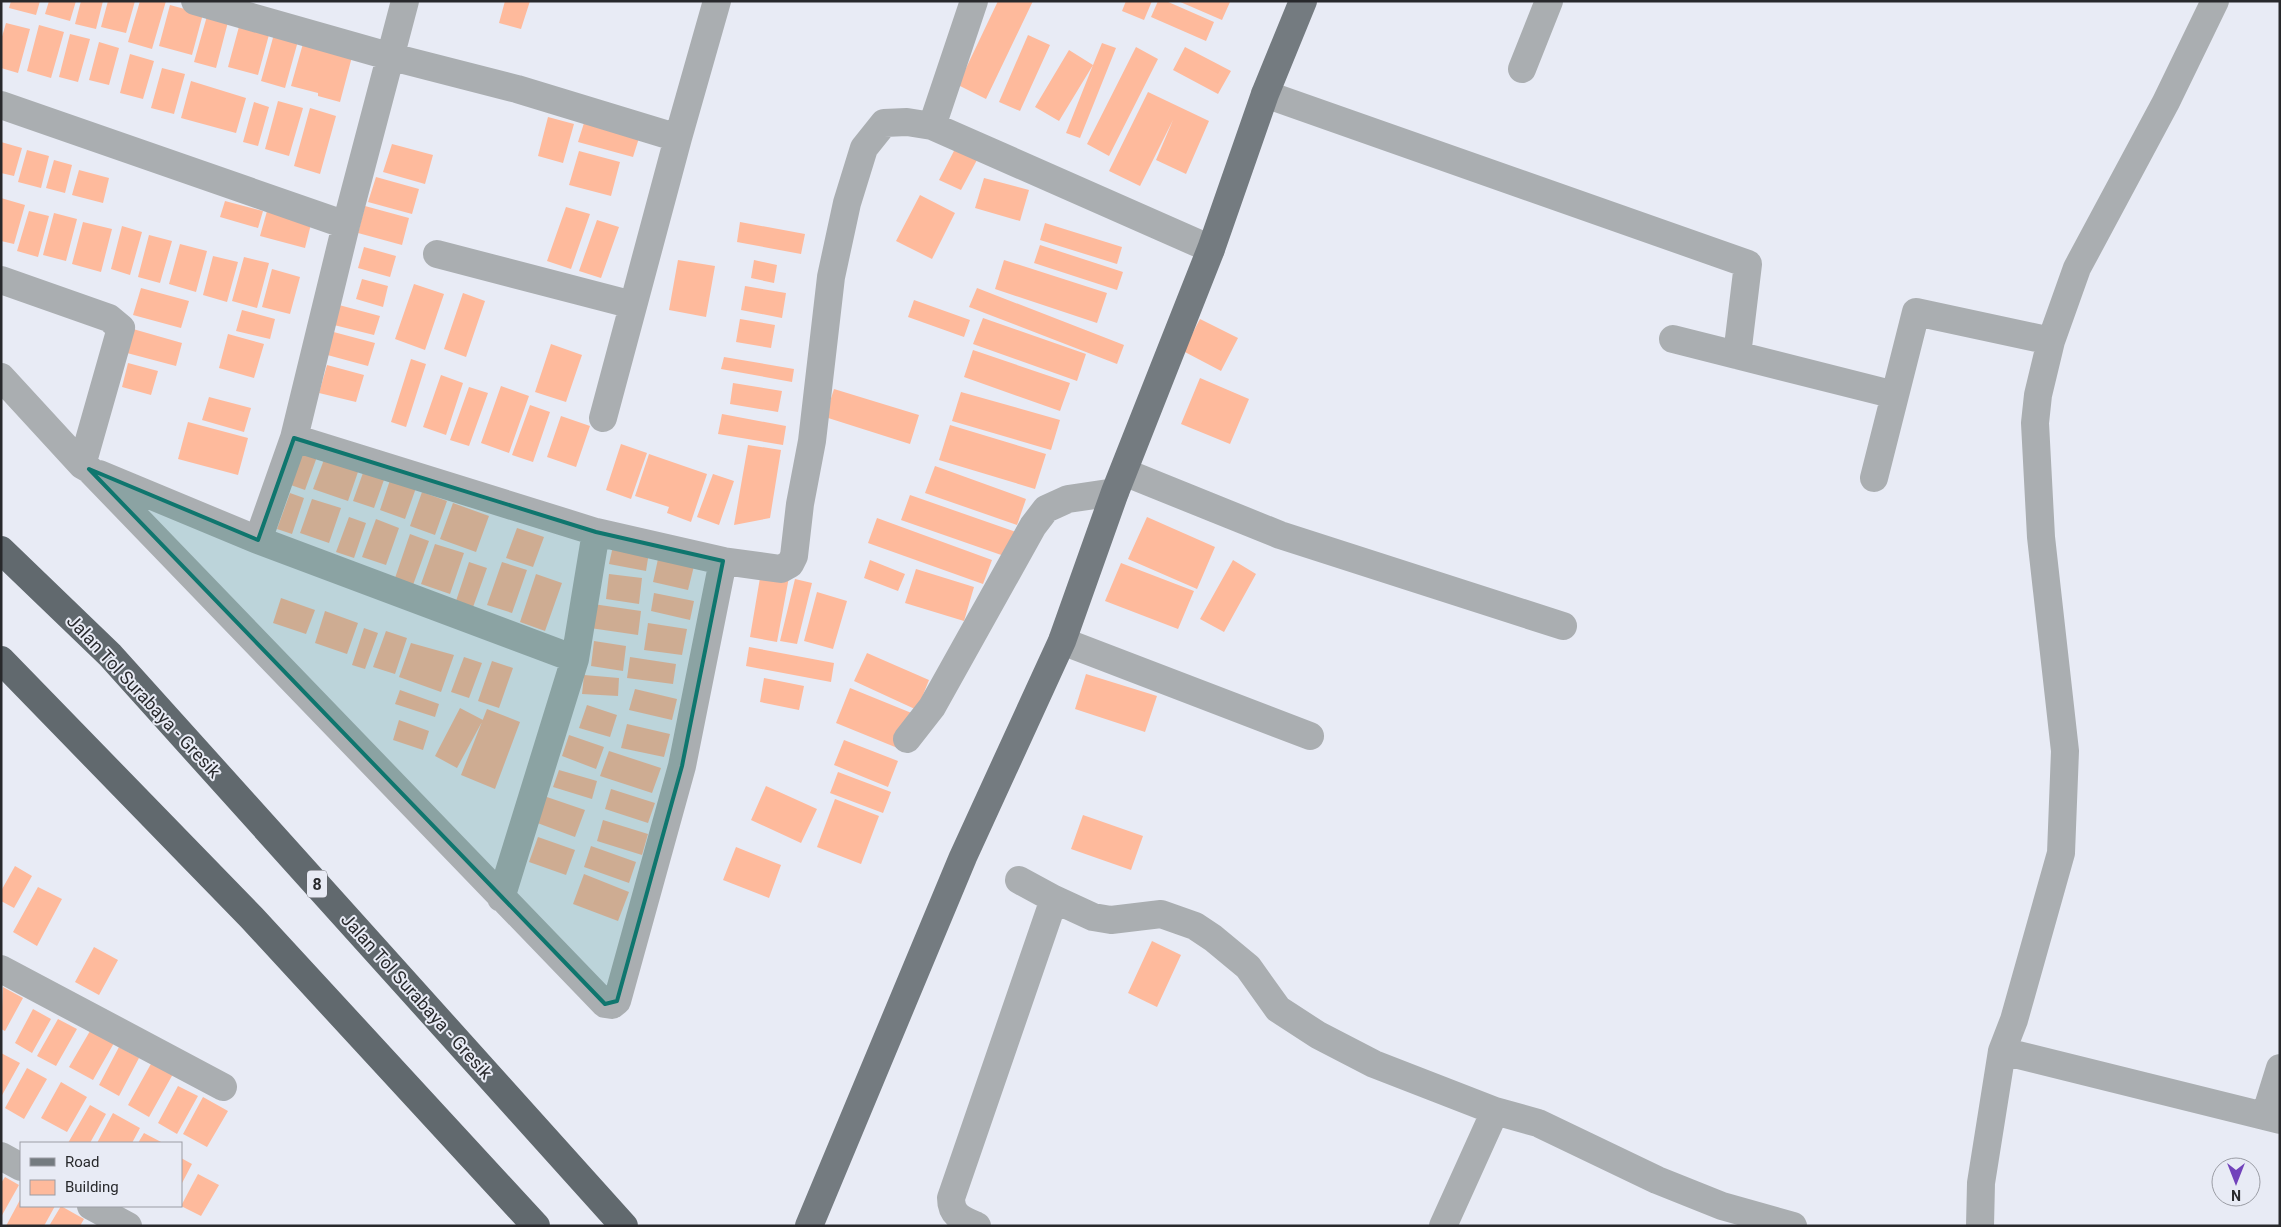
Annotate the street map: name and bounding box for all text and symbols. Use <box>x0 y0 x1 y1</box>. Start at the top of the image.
street label: Jalan Tol Surabaya - Gresik <box>63 610 226 783</box>
road number: 8 <box>307 871 327 898</box>
street label: Jalan Tol Surabaya - Gresik <box>337 909 497 1084</box>
legend <box>20 1142 182 1207</box>
text: Road <box>65 1153 99 1171</box>
north arrow <box>2211 1157 2261 1207</box>
text: Building <box>65 1178 119 1196</box>
text: N <box>2231 1187 2241 1203</box>

